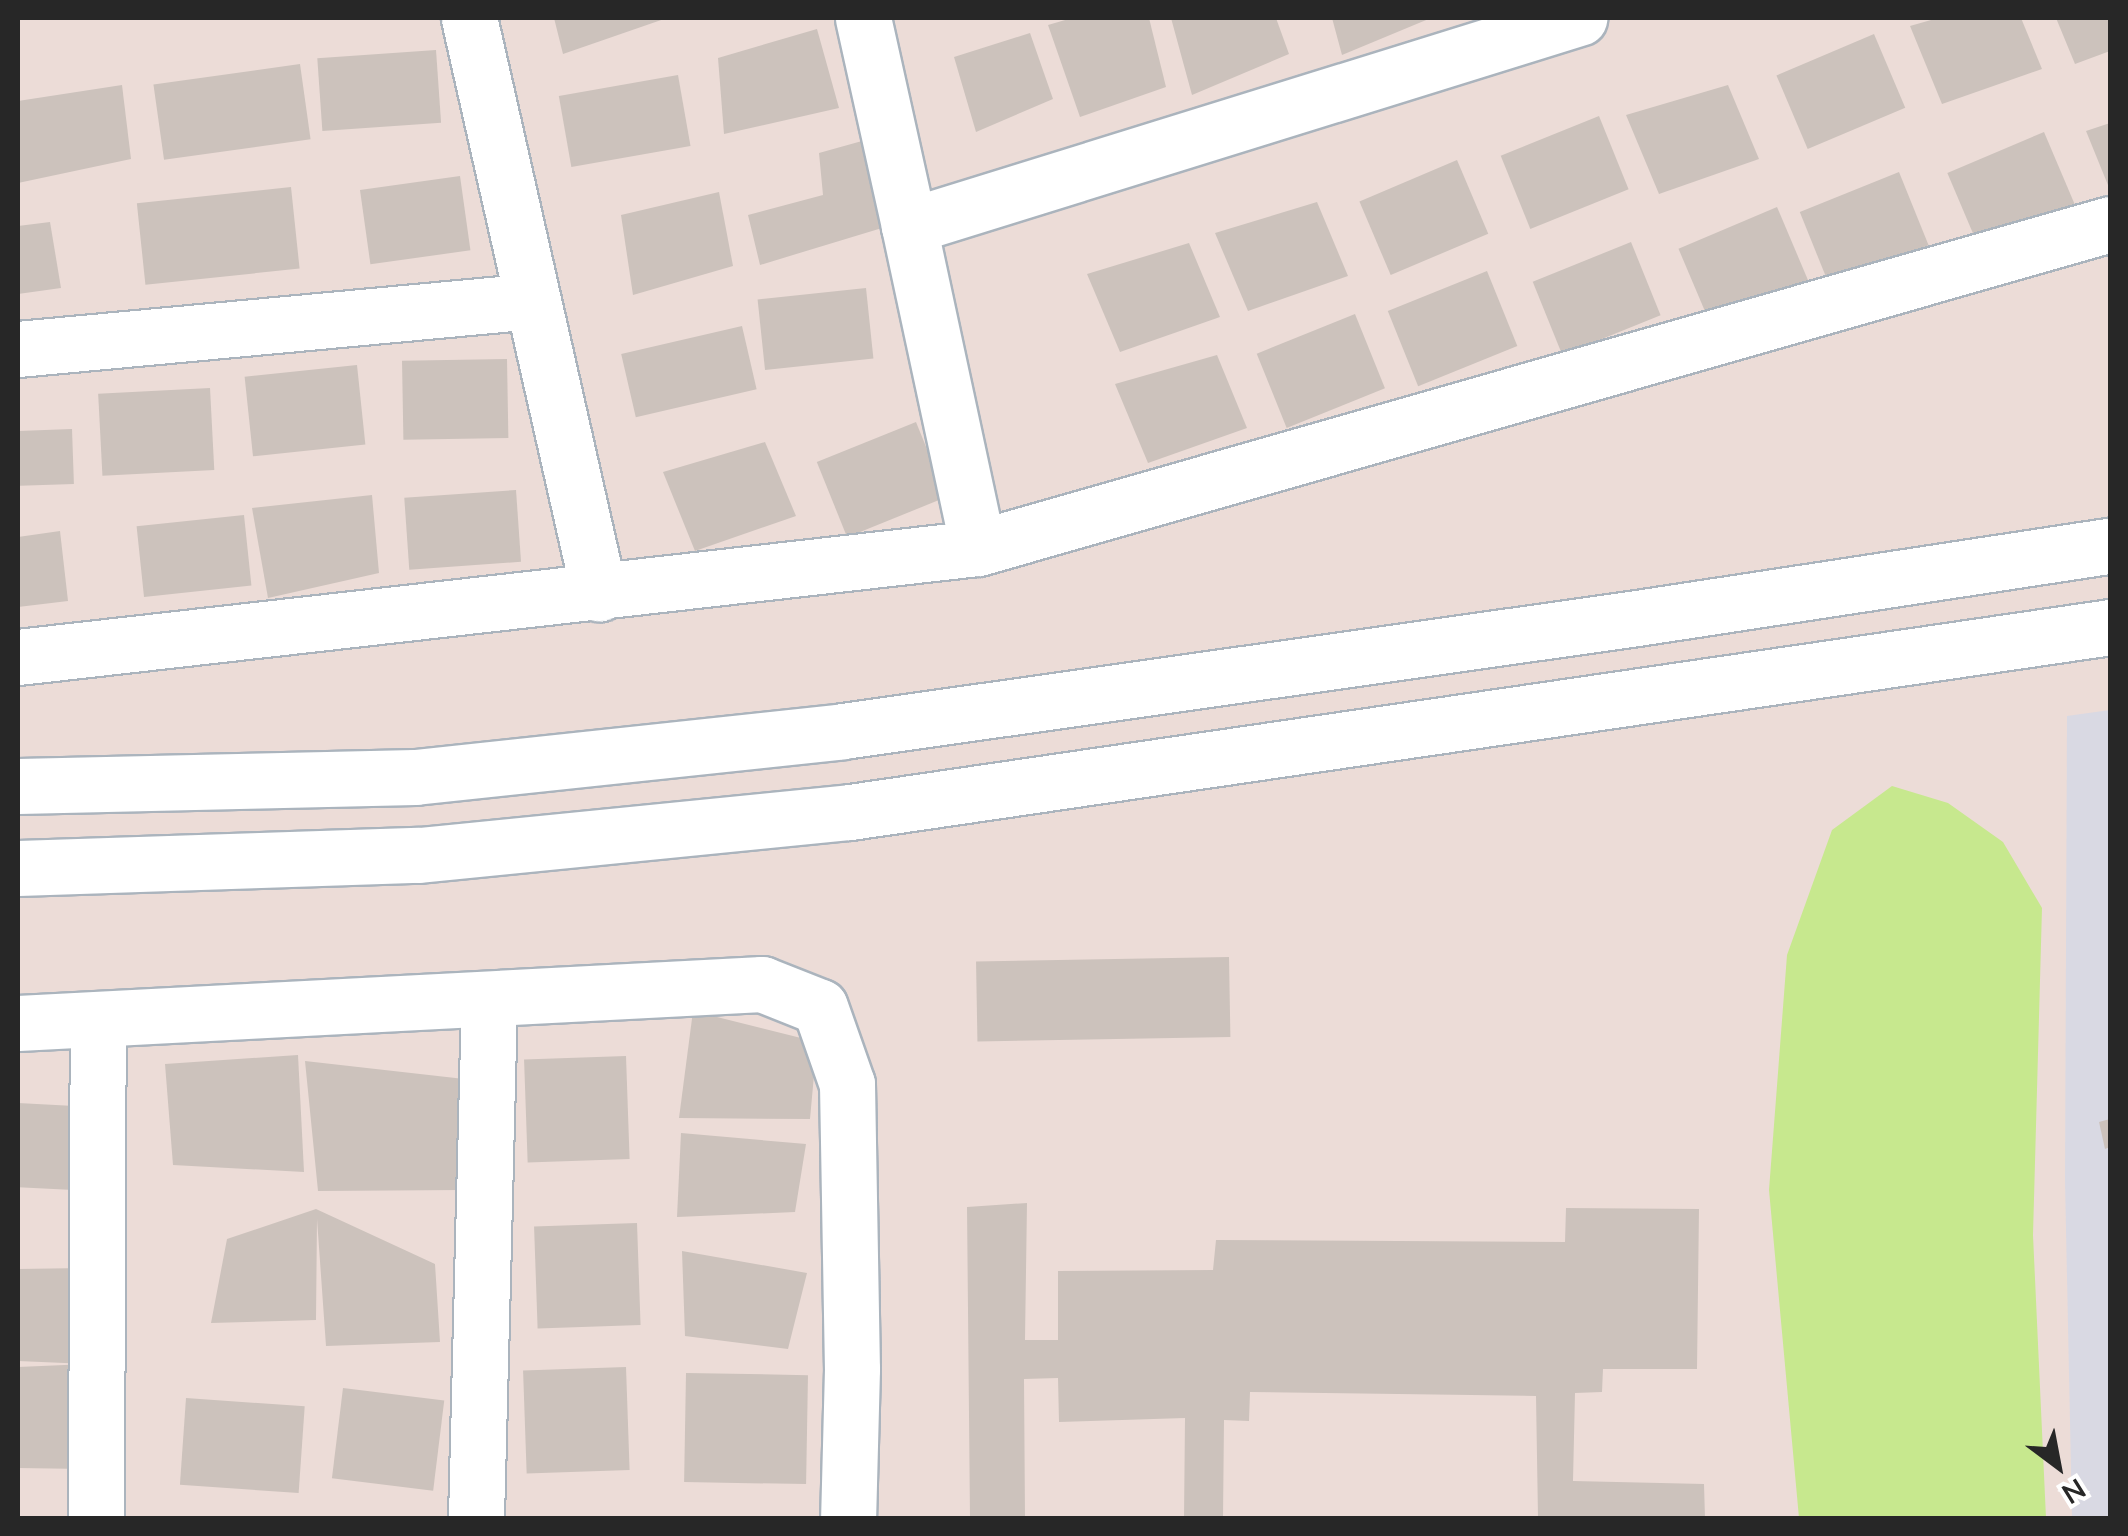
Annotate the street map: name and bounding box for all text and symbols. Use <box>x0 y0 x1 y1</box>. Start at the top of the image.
north arrow <box>2008 1416 2108 1516</box>
text: N <box>2056 1471 2092 1512</box>

